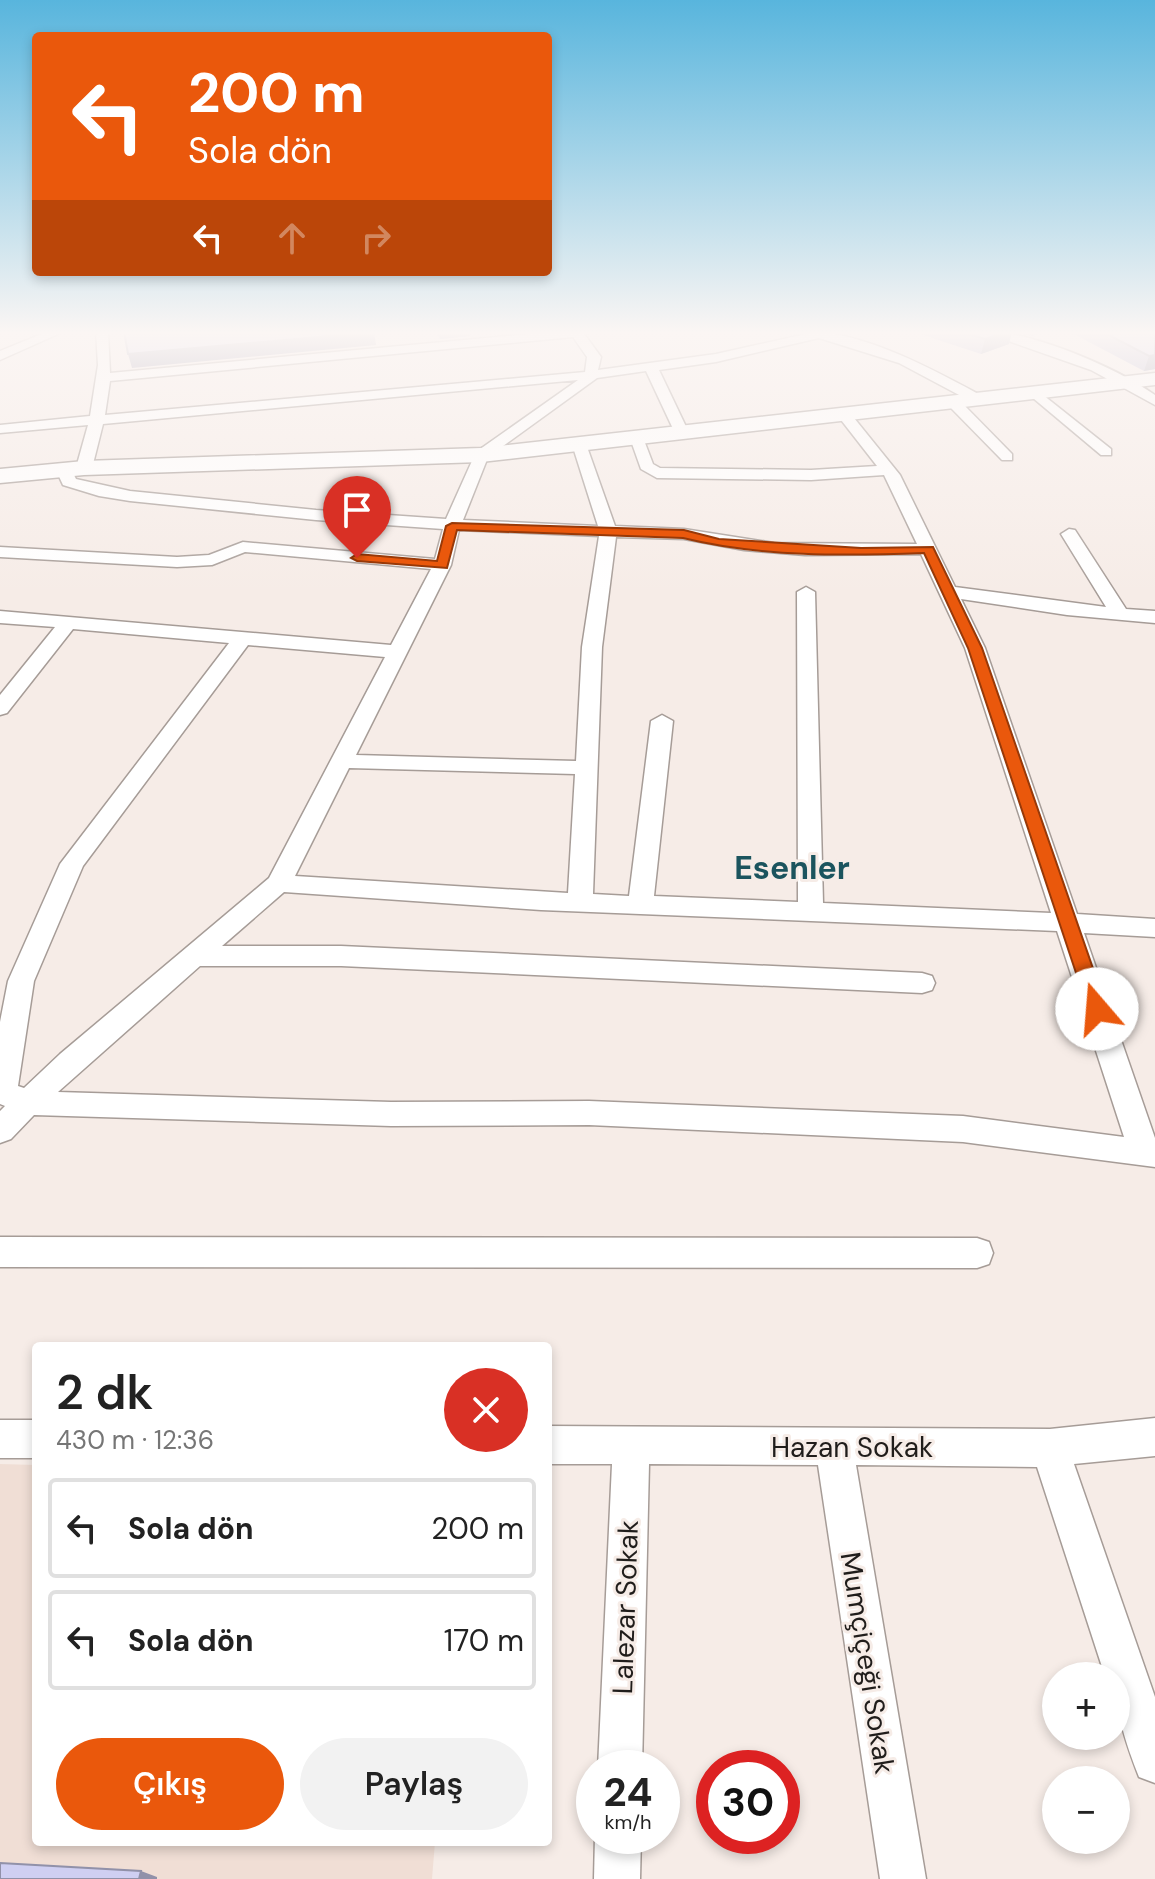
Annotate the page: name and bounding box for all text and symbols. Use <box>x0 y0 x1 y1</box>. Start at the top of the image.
text: 200 m <box>188 56 365 129</box>
icon: left <box>56 64 160 168</box>
text: Sola dön <box>188 127 332 174</box>
icon: left <box>186 216 230 260</box>
icon: ahead <box>270 216 314 260</box>
icon: right <box>354 216 398 260</box>
pin <box>323 476 391 558</box>
icon: arrive <box>335 488 379 532</box>
district label: Esenler <box>734 847 850 889</box>
position arrow <box>1055 967 1139 1051</box>
text: 2 dk <box>56 1361 153 1424</box>
button: close <box>444 1368 528 1452</box>
text: 430 m · 12:36 <box>56 1423 214 1457</box>
street label: Hazan Sokak <box>771 1429 933 1466</box>
icon: left <box>60 1506 104 1550</box>
text: Sola dön <box>128 1509 254 1548</box>
text: 200 m <box>431 1509 524 1548</box>
street label: Lalezar Sokak <box>604 1519 647 1695</box>
street label: Mumçiçeği Sokak <box>832 1549 903 1777</box>
icon: left <box>60 1618 104 1662</box>
text: Sola dön <box>128 1621 254 1660</box>
text: 170 m <box>444 1621 524 1660</box>
map controls <box>1042 1662 1130 1854</box>
button: + <box>1042 1662 1130 1750</box>
button: Çıkış <box>56 1738 284 1830</box>
button: Paylaş <box>300 1738 528 1830</box>
speed limit sign: 30 <box>696 1750 800 1854</box>
text: 24 <box>604 1766 652 1818</box>
button: − <box>1042 1766 1130 1854</box>
text: km/h <box>604 1809 652 1835</box>

